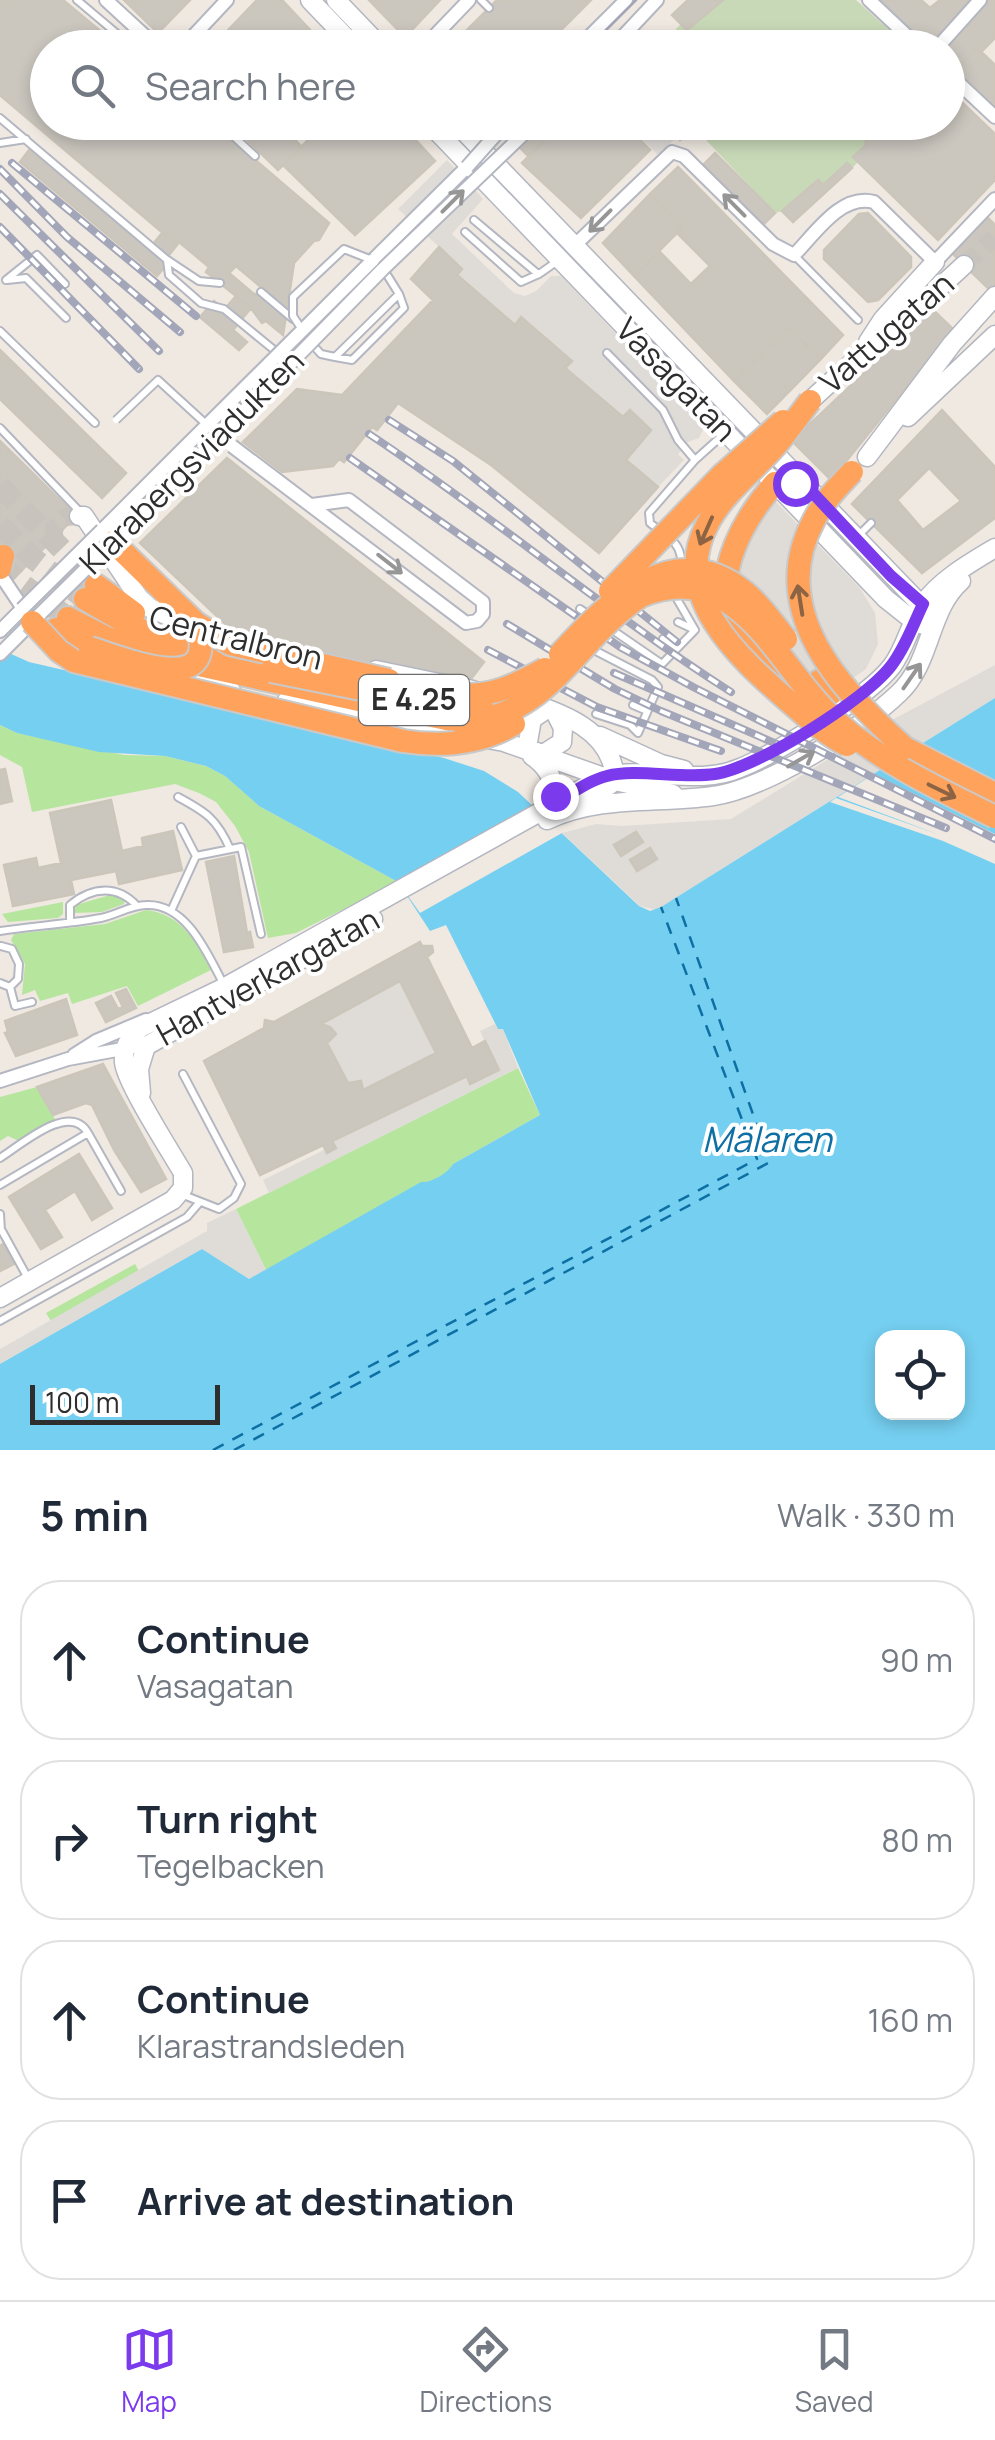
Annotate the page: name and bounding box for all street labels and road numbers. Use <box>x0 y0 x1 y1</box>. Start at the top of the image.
street label: Vattugatan <box>810 262 963 403</box>
street label: Vasagatan <box>607 308 747 451</box>
street label: Klarabergsviadukten <box>69 339 313 583</box>
street label: Centralbron <box>145 594 328 680</box>
road number: E 4.25 <box>359 675 469 725</box>
street label: Hantverkargatan <box>148 897 387 1056</box>

